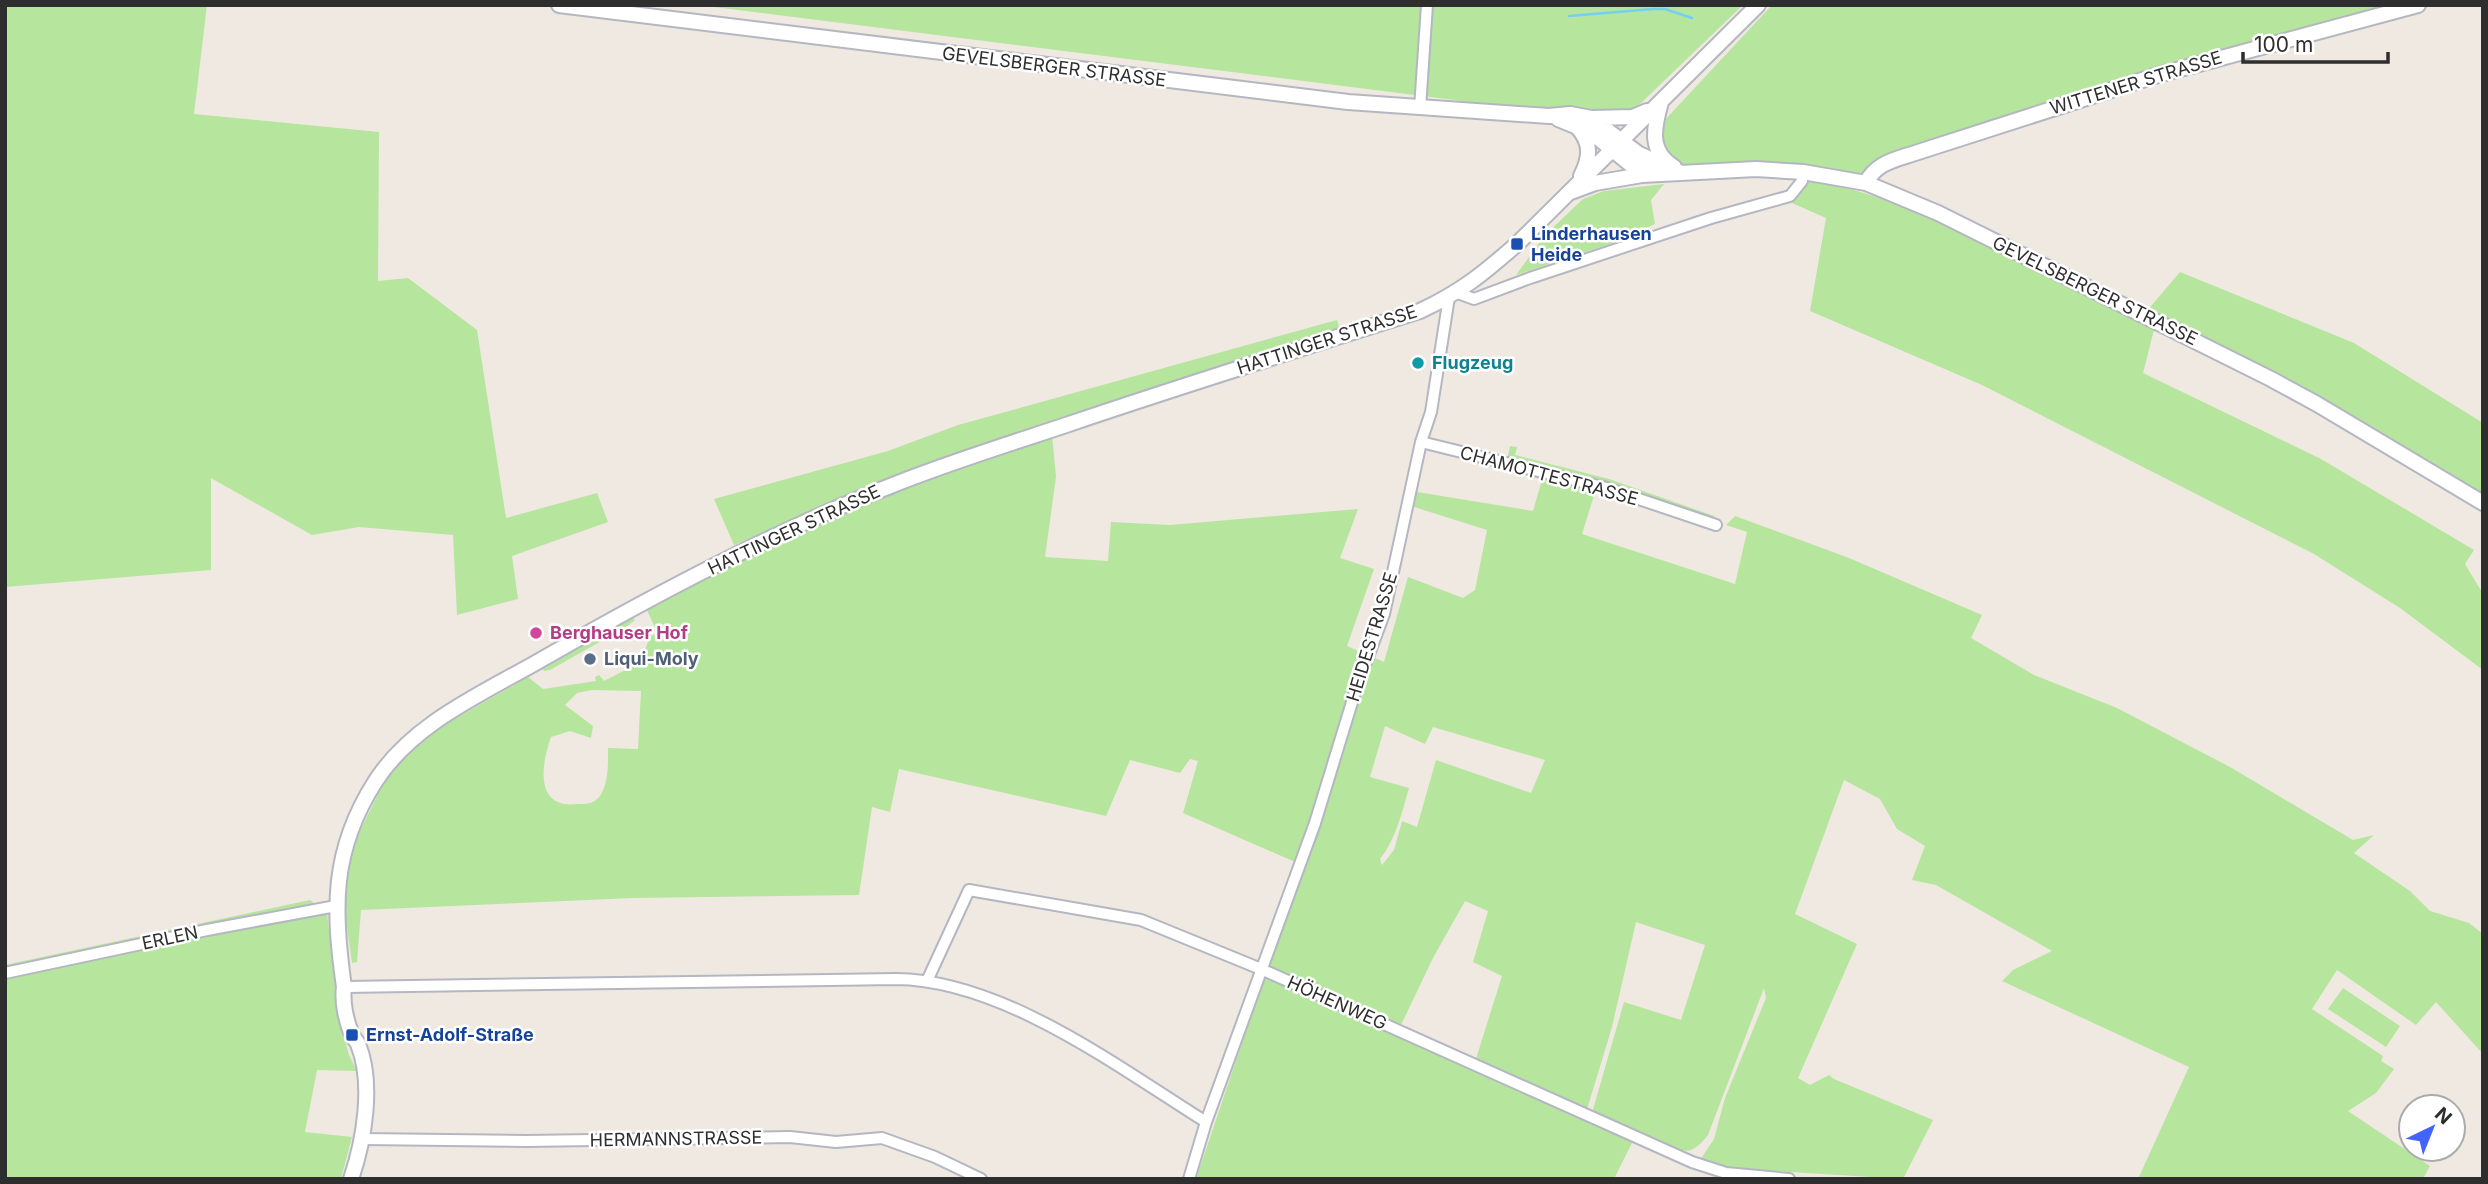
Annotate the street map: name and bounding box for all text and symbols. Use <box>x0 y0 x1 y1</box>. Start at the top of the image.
scale bar <box>2243 21 2388 65</box>
text: 100 m <box>2254 32 2313 57</box>
street label: GEVELSBERGER STRASSE <box>941 42 1167 91</box>
street label: WITTENER STRASSE <box>2047 46 2224 119</box>
place label: Linderhausen Heide <box>1531 223 1652 265</box>
street label: GEVELSBERGER STRASSE <box>1989 232 2201 349</box>
marker: Linderhausen Heide <box>1509 236 1525 252</box>
street label: HATTINGER STRASSE <box>1234 301 1419 379</box>
place label: Flugzeug <box>1432 352 1513 373</box>
marker: Flugzeug <box>1410 355 1426 371</box>
street label: CHAMOTTESTRASSE <box>1458 442 1641 509</box>
street label: HATTINGER STRASSE <box>704 480 883 579</box>
street label: HEIDESTRASSE <box>1342 570 1401 704</box>
place label: Berghauser Hof <box>550 622 688 643</box>
marker: Berghauser Hof <box>528 625 544 641</box>
place label: Liqui-Moly <box>604 648 699 669</box>
marker: Liqui-Moly <box>582 651 598 667</box>
street label: ERLEN <box>140 921 200 954</box>
street label: HÖHENWEG <box>1284 970 1391 1034</box>
place label: Ernst-Adolf-Straße <box>366 1024 534 1045</box>
marker: Ernst-Adolf-Straße <box>344 1027 360 1043</box>
north arrow <box>2397 1093 2467 1163</box>
text: N <box>2430 1103 2456 1129</box>
street label: HERMANNSTRASSE <box>589 1126 762 1151</box>

